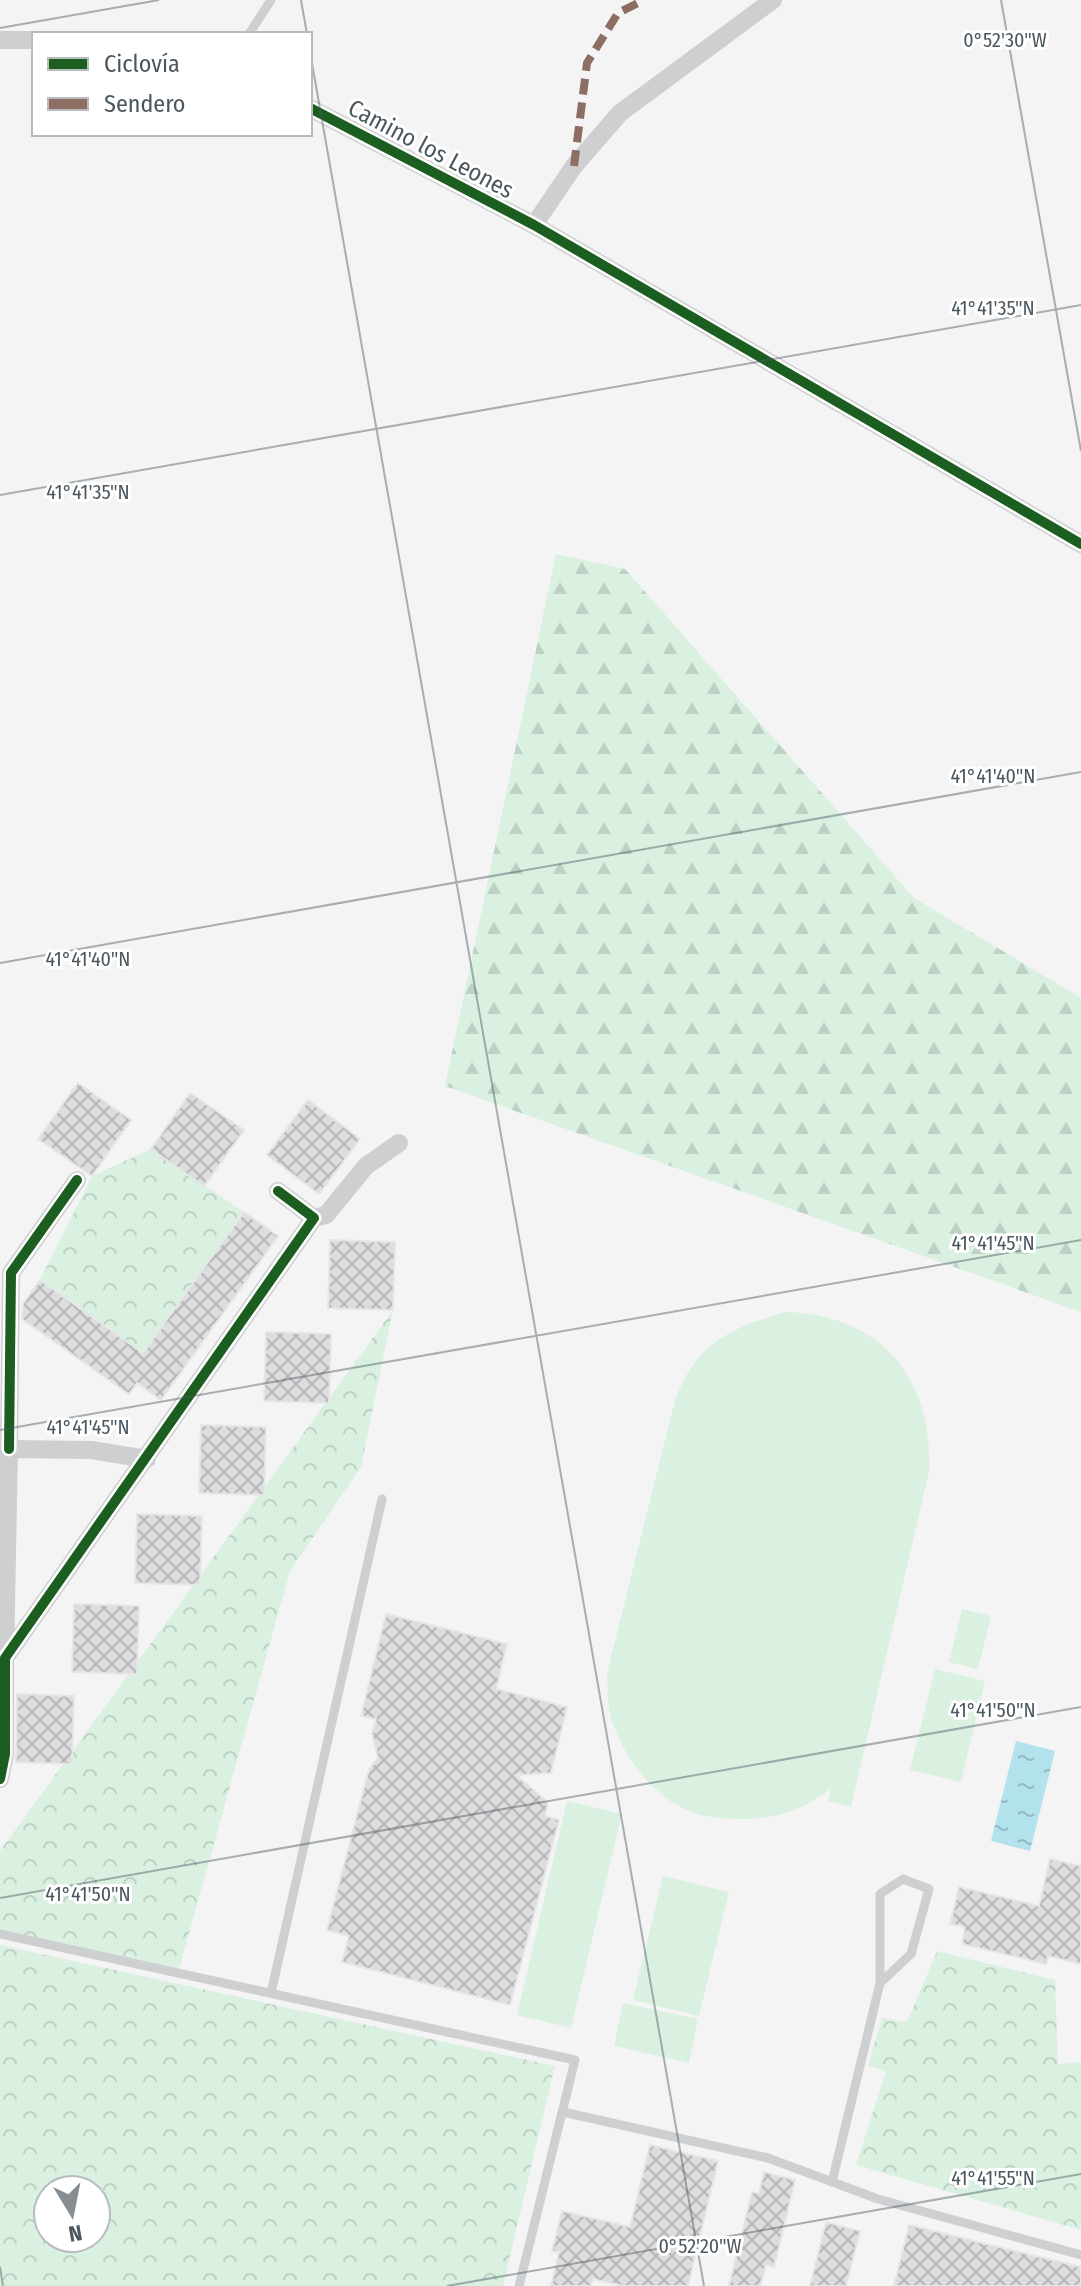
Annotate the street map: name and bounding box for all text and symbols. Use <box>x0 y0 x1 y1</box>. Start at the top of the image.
text: 0°52'30"W <box>963 28 1047 52</box>
legend <box>32 32 312 136</box>
text: Ciclovía <box>104 50 180 78</box>
text: Sendero <box>104 90 185 118</box>
street label: Camino los Leones <box>344 94 518 204</box>
text: 41°41'35"N <box>951 296 1035 320</box>
text: 41°41'35"N <box>46 480 130 504</box>
text: 41°41'40"N <box>950 764 1036 788</box>
text: 41°41'40"N <box>45 947 131 971</box>
text: 41°41'45"N <box>951 1231 1035 1255</box>
text: 41°41'45"N <box>46 1415 130 1439</box>
text: 41°41'50"N <box>950 1698 1036 1722</box>
text: 41°41'50"N <box>45 1882 131 1906</box>
text: 41°41'55"N <box>951 2166 1035 2190</box>
north arrow <box>32 2174 112 2254</box>
text: N <box>67 2219 84 2248</box>
text: 0°52'20"W <box>658 2234 742 2258</box>

